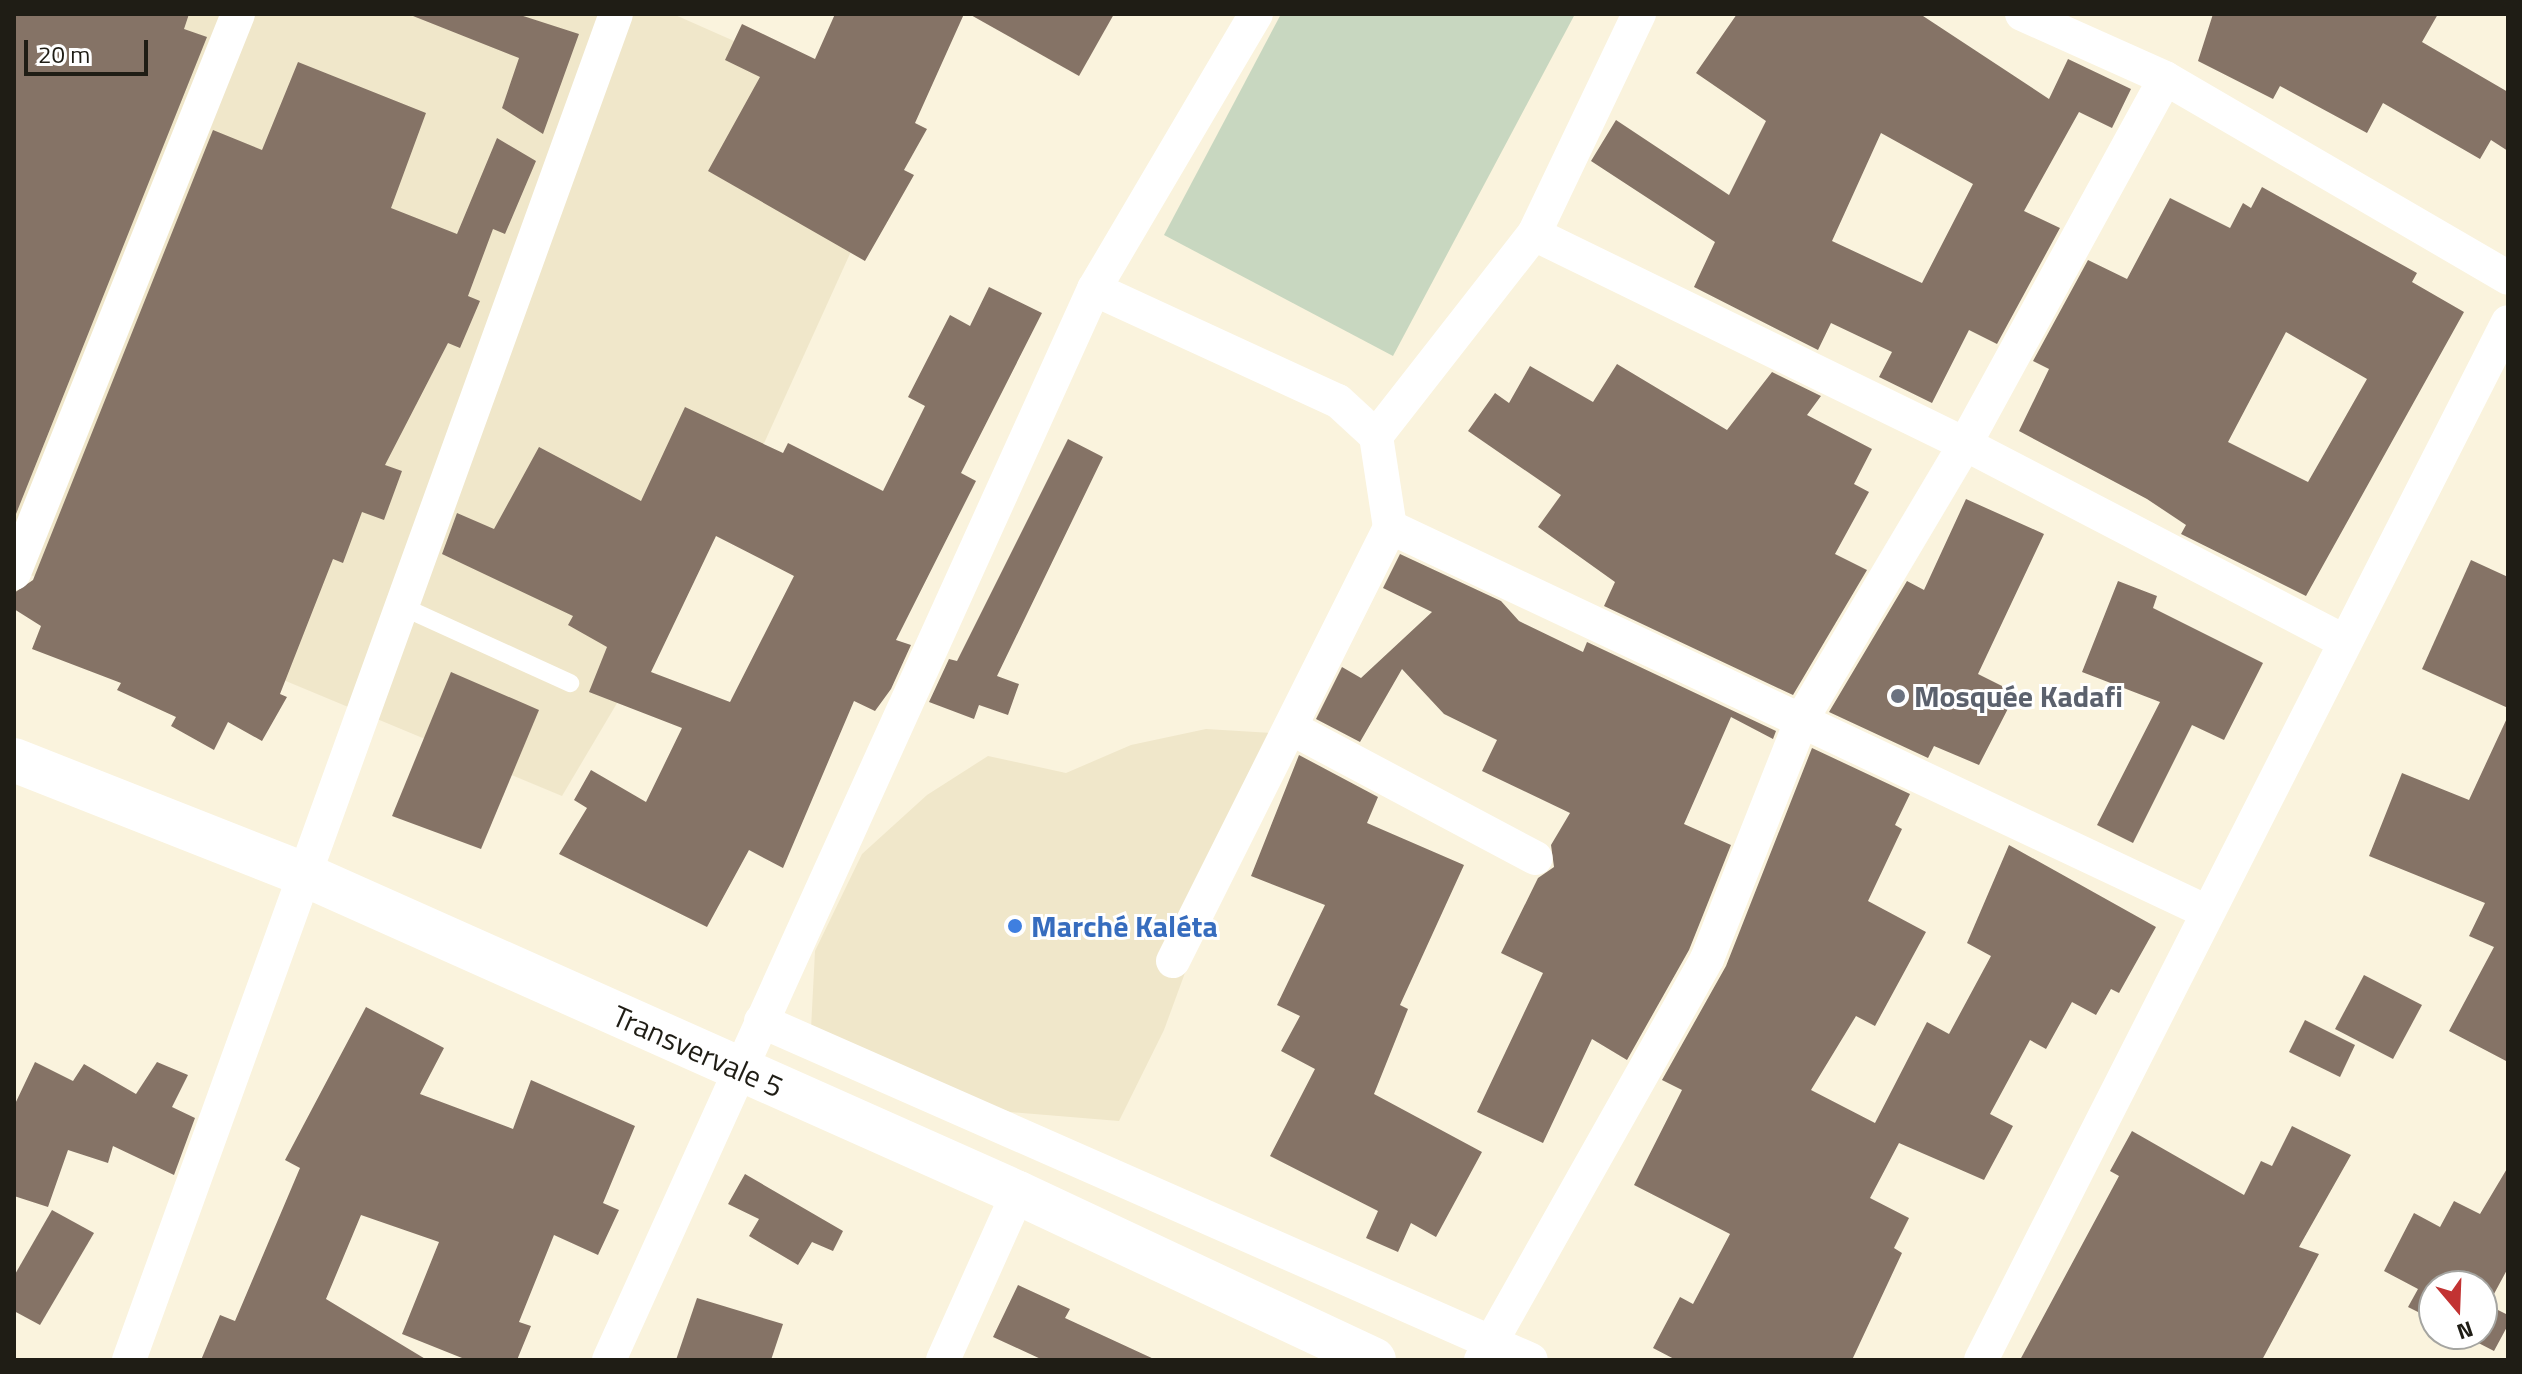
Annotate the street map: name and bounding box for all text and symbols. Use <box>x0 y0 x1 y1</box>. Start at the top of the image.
scale bar <box>28 24 152 74</box>
text: 20 m <box>38 36 90 72</box>
place label: Mosquée Kadafi <box>1914 678 2123 714</box>
marker: Mosquée Kadafi <box>1889 687 1907 705</box>
place label: Marché Kaléta <box>1031 908 1218 944</box>
marker: Marché Kaléta <box>1006 917 1024 935</box>
street label: Transvervale 5 <box>607 997 789 1105</box>
north arrow <box>2418 1270 2498 1350</box>
text: N <box>2452 1312 2478 1349</box>

